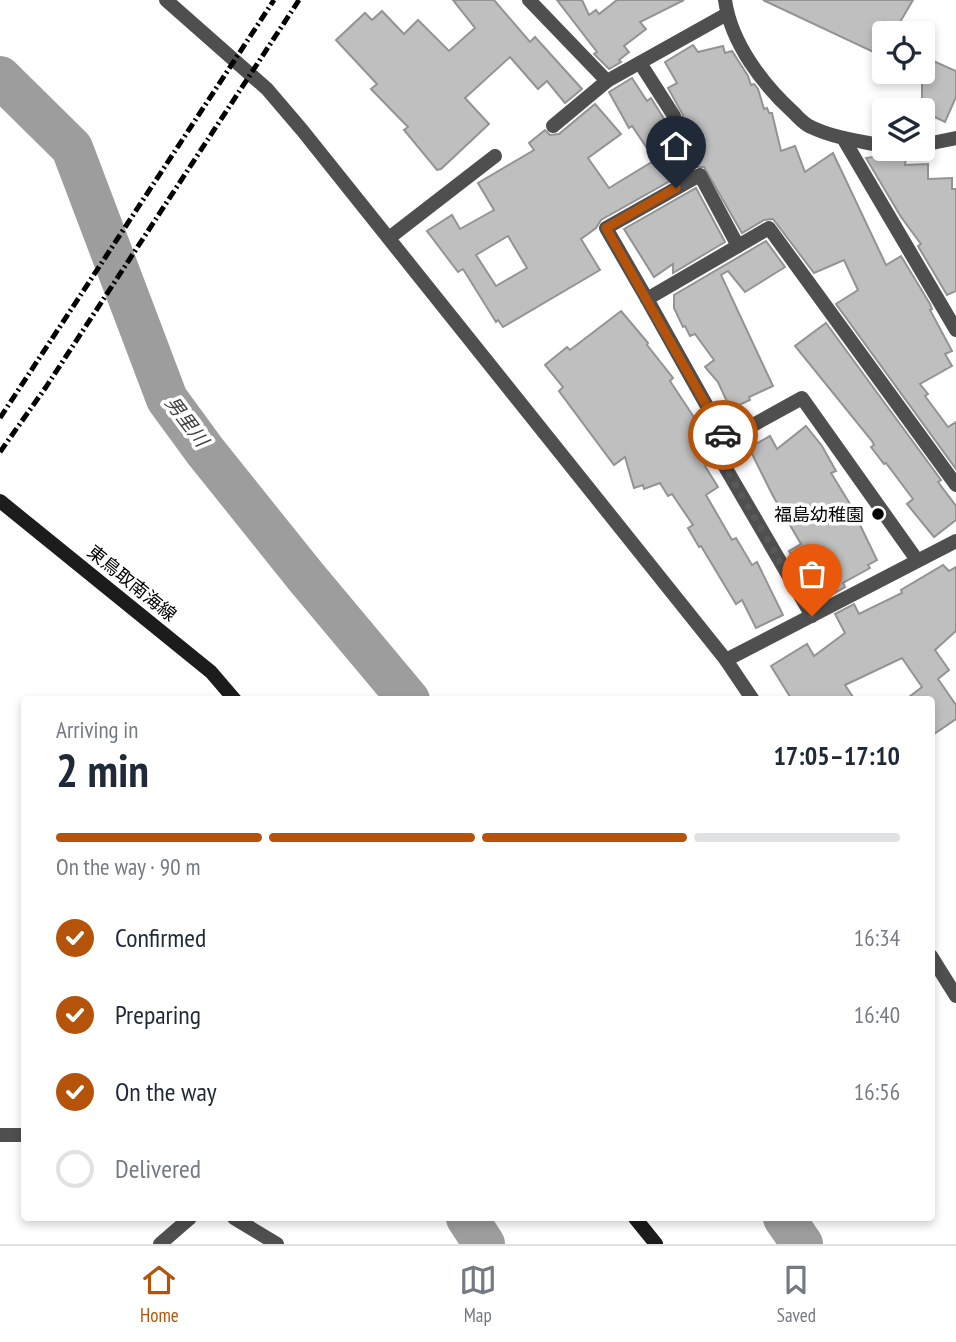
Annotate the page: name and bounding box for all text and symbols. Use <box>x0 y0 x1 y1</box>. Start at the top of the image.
map controls <box>872 21 935 161</box>
button: locate <box>872 21 935 84</box>
button: layers <box>872 98 935 161</box>
pin <box>646 116 706 188</box>
icon: home <box>657 127 695 165</box>
water label: 男里川 <box>160 391 215 453</box>
courier <box>688 400 758 470</box>
icon: car <box>704 416 742 454</box>
place label: 福島幼稚園 <box>774 503 864 526</box>
marker: 福島幼稚園 <box>870 506 886 522</box>
street label: 東鳥取南海線 <box>83 540 181 626</box>
pin <box>782 544 842 616</box>
icon: bag <box>793 555 831 593</box>
text: Arriving in <box>56 715 138 744</box>
text: 17:05–17:10 <box>773 739 900 772</box>
text: 2 min <box>56 740 149 800</box>
text: On the way · 90 m <box>56 852 200 881</box>
icon: check <box>56 919 94 957</box>
text: Confirmed <box>115 921 206 954</box>
text: 16:34 <box>854 923 900 952</box>
icon: check <box>56 996 94 1034</box>
text: Preparing <box>115 998 201 1031</box>
text: 16:40 <box>854 1000 900 1029</box>
icon: check <box>56 1073 94 1111</box>
text: On the way <box>115 1075 217 1108</box>
text: 16:56 <box>854 1077 900 1106</box>
text: Delivered <box>115 1152 201 1185</box>
tab: Home <box>140 1261 179 1327</box>
tab: Map <box>459 1261 497 1327</box>
tab: Saved <box>777 1261 816 1327</box>

